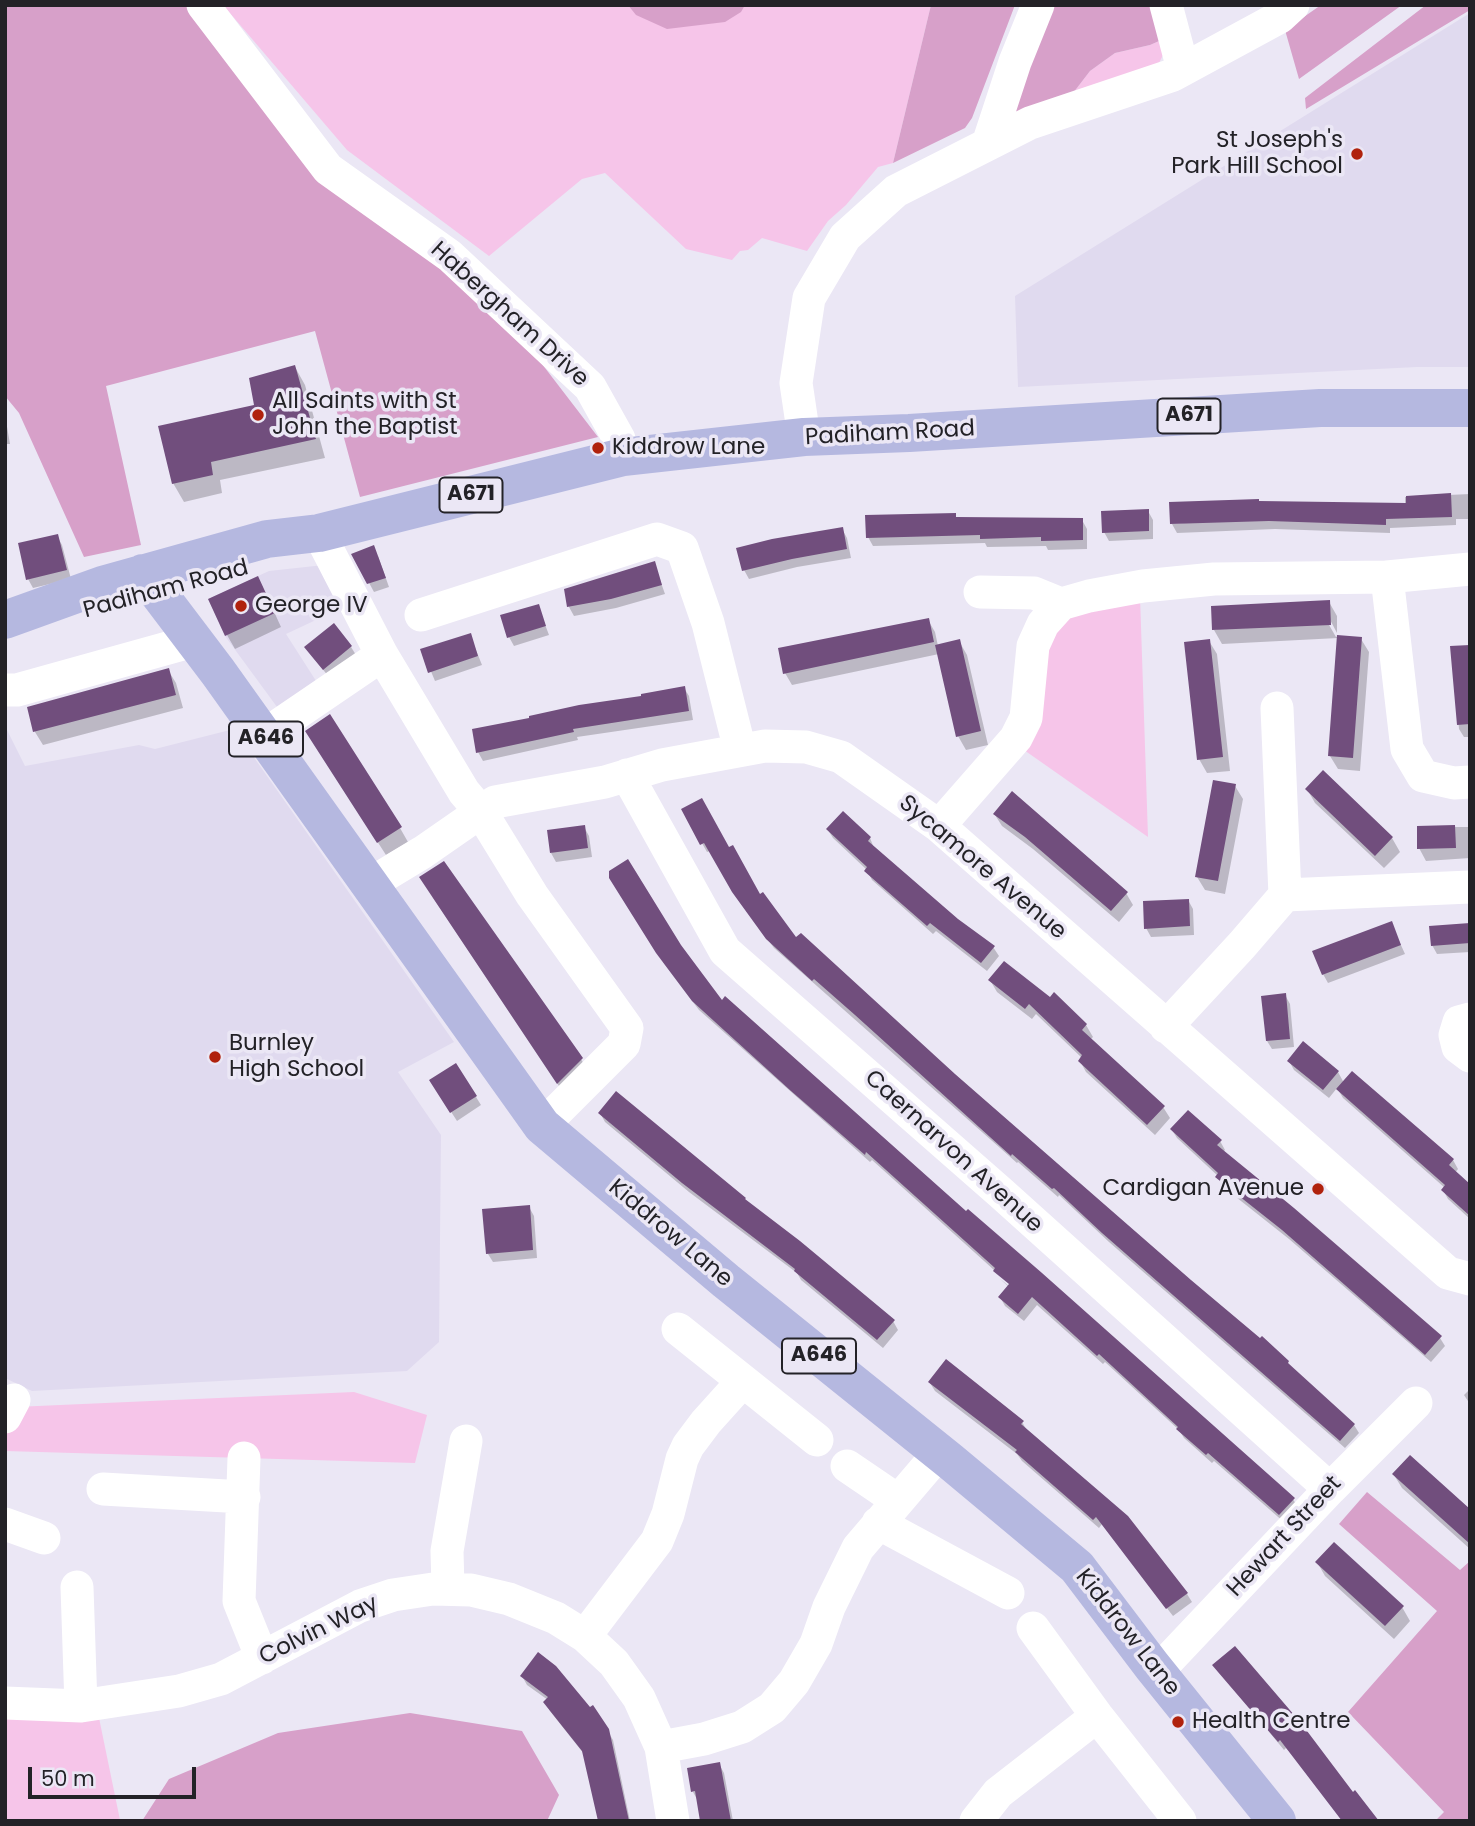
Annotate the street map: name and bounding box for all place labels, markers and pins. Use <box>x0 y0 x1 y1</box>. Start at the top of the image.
place label: St Joseph's Park Hill School <box>1171 127 1343 181</box>
marker: St Joseph's Park Hill School <box>1349 146 1365 162</box>
place label: All Saints with St John the Baptist <box>272 388 458 442</box>
marker: All Saints with St John the Baptist <box>250 407 266 423</box>
place label: Kiddrow Lane <box>612 434 765 462</box>
marker: Kiddrow Lane <box>590 440 606 456</box>
place label: George IV <box>255 592 368 620</box>
marker: George IV <box>233 598 249 614</box>
place label: Burnley High School <box>229 1030 364 1084</box>
marker: Burnley High School <box>207 1049 223 1065</box>
place label: Cardigan Avenue <box>1103 1175 1304 1203</box>
marker: Cardigan Avenue <box>1310 1181 1326 1197</box>
place label: Health Centre <box>1192 1708 1351 1736</box>
marker: Health Centre <box>1170 1714 1186 1730</box>

